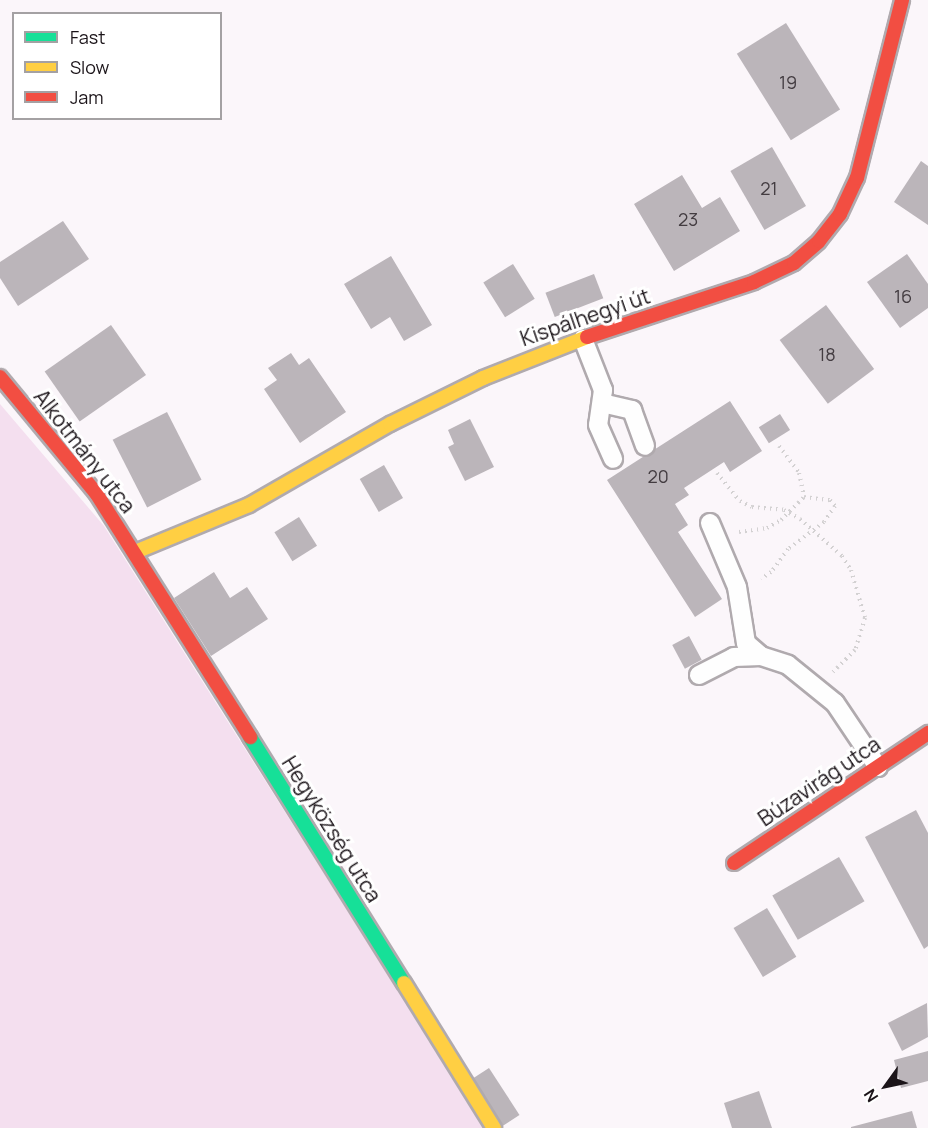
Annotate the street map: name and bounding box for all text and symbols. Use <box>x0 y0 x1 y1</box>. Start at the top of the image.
legend <box>12 12 222 120</box>
text: Fast <box>70 25 105 49</box>
text: Slow <box>70 55 109 79</box>
house number: 19 <box>779 71 797 93</box>
text: Jam <box>70 85 104 109</box>
house number: 21 <box>760 177 778 199</box>
house number: 23 <box>678 208 698 230</box>
street label: Kispálhegyi út <box>517 283 653 351</box>
house number: 16 <box>894 285 912 307</box>
house number: 18 <box>818 343 836 365</box>
street label: Alkotmány utca <box>29 384 141 518</box>
house number: 20 <box>647 465 669 487</box>
street label: Búzavirág utca <box>753 731 885 831</box>
street label: Hegyközség utca <box>277 751 387 907</box>
north arrow <box>856 1056 916 1116</box>
text: N <box>859 1085 883 1107</box>

